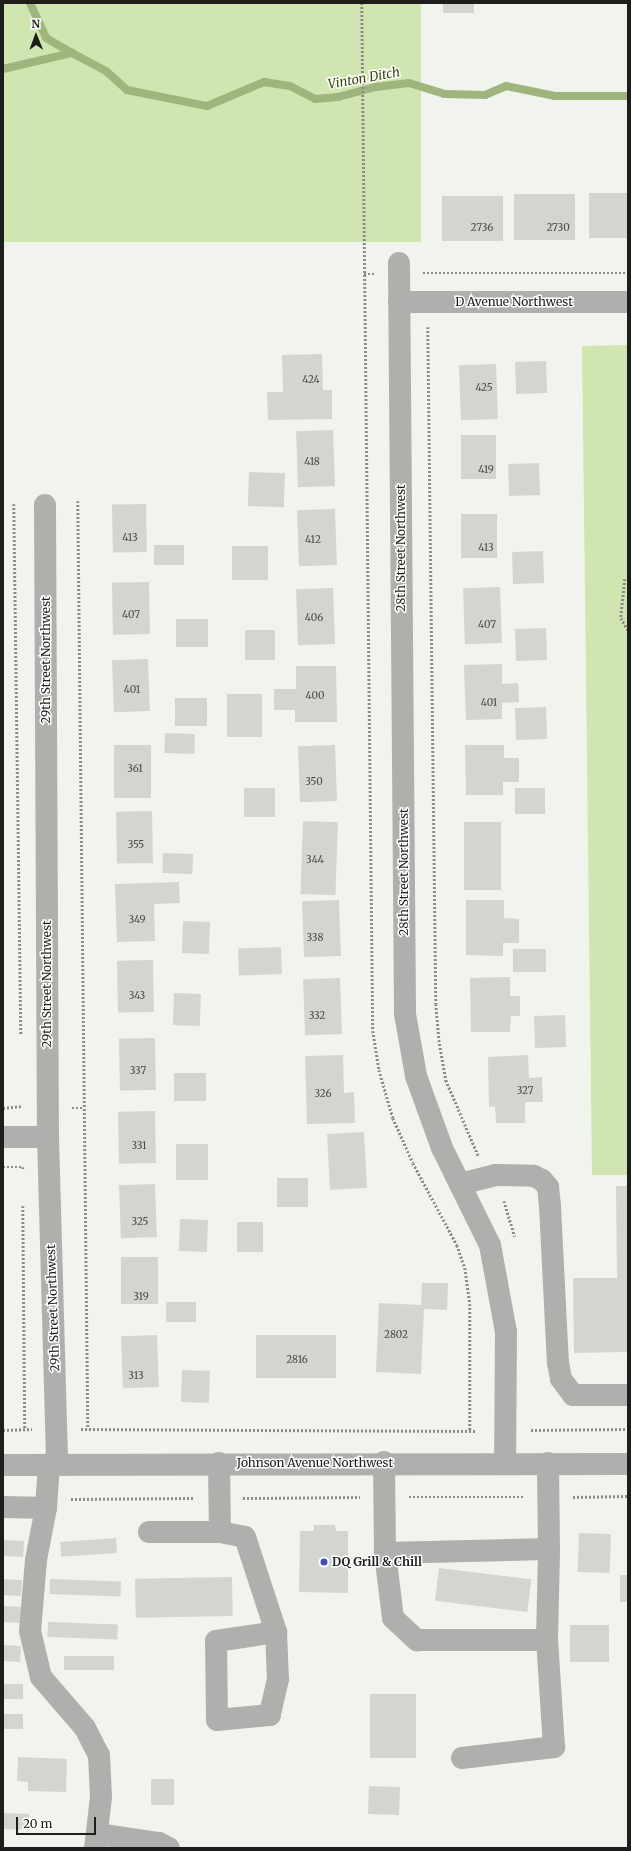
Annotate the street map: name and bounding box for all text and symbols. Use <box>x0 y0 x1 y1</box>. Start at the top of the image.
north arrow <box>16 16 56 56</box>
text: N <box>31 17 40 31</box>
water label: Vinton Ditch <box>327 65 401 93</box>
house number: 2736 <box>471 222 493 234</box>
house number: 2730 <box>546 222 570 234</box>
street label: D Avenue Northwest <box>455 295 573 309</box>
house number: 424 <box>302 374 320 386</box>
house number: 425 <box>475 382 493 394</box>
house number: 418 <box>304 456 320 468</box>
house number: 419 <box>478 464 494 476</box>
street label: 28th Street Northwest <box>394 484 408 612</box>
house number: 413 <box>122 532 138 544</box>
house number: 412 <box>305 534 321 546</box>
house number: 413 <box>478 542 494 554</box>
street label: 29th Street Northwest <box>39 596 53 724</box>
house number: 407 <box>122 609 140 621</box>
house number: 406 <box>305 612 323 624</box>
house number: 407 <box>478 619 496 631</box>
house number: 401 <box>124 684 140 696</box>
house number: 400 <box>305 690 325 702</box>
house number: 401 <box>481 697 497 709</box>
house number: 361 <box>127 763 143 775</box>
house number: 350 <box>305 776 323 788</box>
street label: 28th Street Northwest <box>397 808 411 936</box>
house number: 355 <box>128 839 144 851</box>
house number: 344 <box>306 854 324 866</box>
house number: 349 <box>128 914 146 926</box>
street label: 29th Street Northwest <box>40 920 54 1048</box>
house number: 338 <box>307 932 323 944</box>
house number: 343 <box>129 990 145 1002</box>
house number: 332 <box>309 1010 325 1022</box>
house number: 337 <box>130 1065 146 1077</box>
house number: 327 <box>517 1085 533 1097</box>
house number: 326 <box>314 1088 332 1100</box>
house number: 331 <box>131 1140 147 1152</box>
house number: 325 <box>132 1216 148 1228</box>
street label: 29th Street Northwest <box>44 1244 62 1372</box>
house number: 319 <box>133 1291 149 1303</box>
house number: 2802 <box>384 1329 408 1341</box>
house number: 2816 <box>286 1354 308 1366</box>
house number: 313 <box>128 1370 144 1382</box>
street label: Johnson Avenue Northwest <box>237 1456 393 1470</box>
place label: DQ Grill & Chill <box>332 1555 422 1569</box>
marker: DQ Grill & Chill <box>319 1557 329 1567</box>
scale bar <box>18 1809 98 1835</box>
text: 20 m <box>23 1816 52 1831</box>

